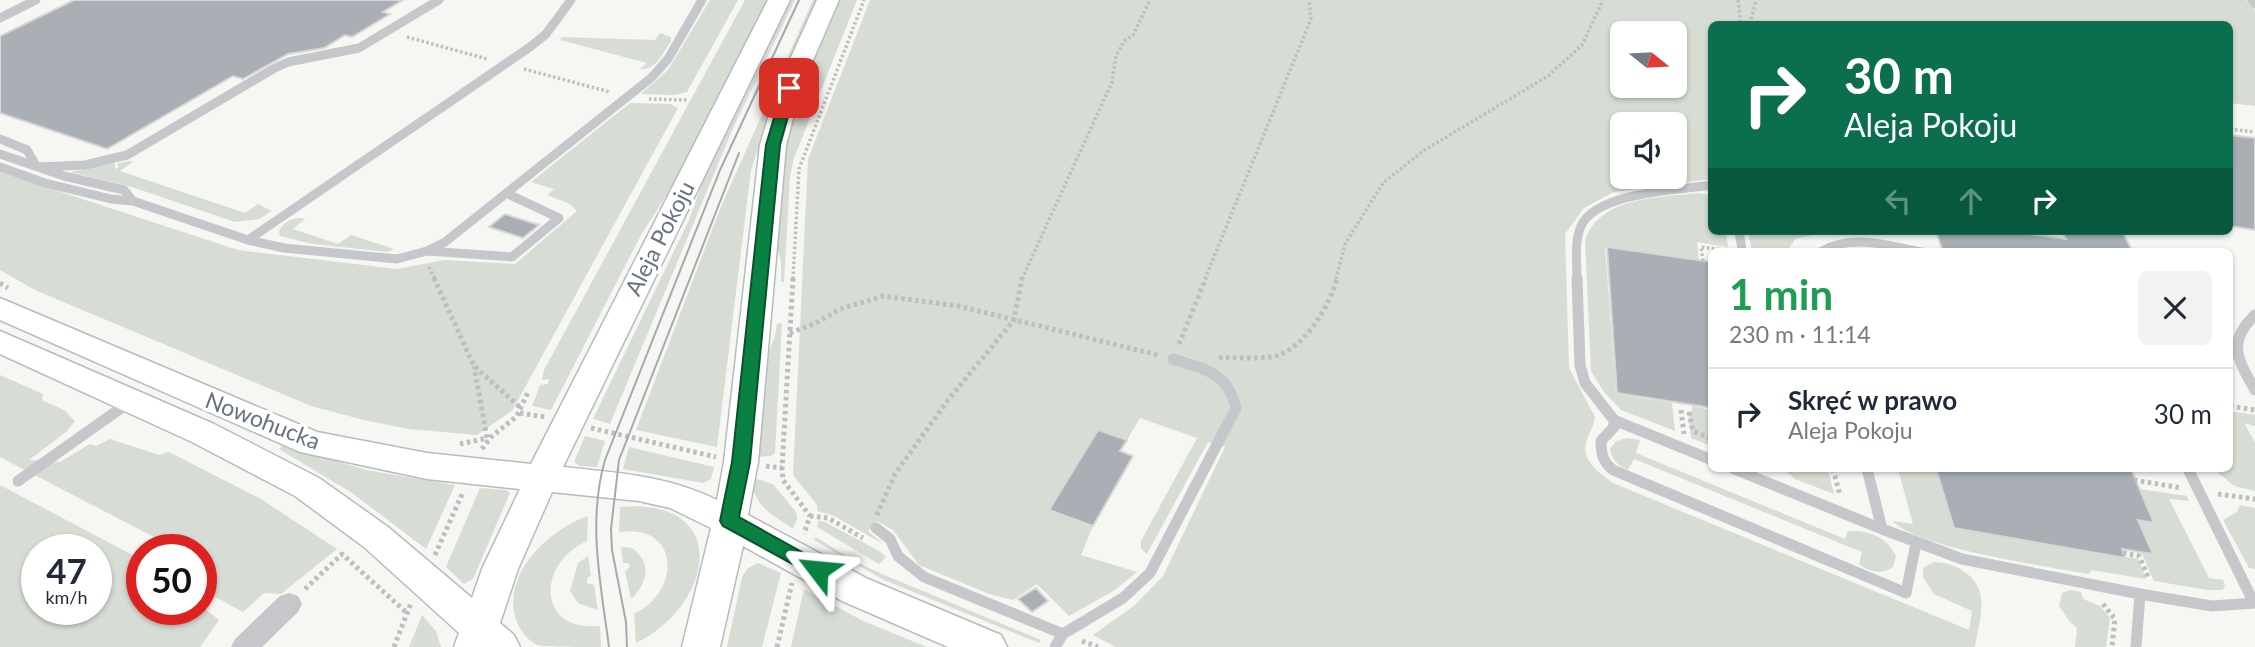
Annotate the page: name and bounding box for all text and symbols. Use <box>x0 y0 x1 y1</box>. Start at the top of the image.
north arrow <box>1610 21 1687 98</box>
map controls <box>1610 21 1687 189</box>
text: 30 m <box>1844 46 1954 104</box>
icon: right <box>1729 49 1820 140</box>
pin <box>759 58 819 118</box>
icon: arrive <box>770 69 808 107</box>
text: Aleja Pokoju <box>1844 105 2017 144</box>
button: sound <box>1610 112 1687 189</box>
street label: Aleja Pokoju <box>618 176 700 300</box>
icon: left <box>1879 182 1917 220</box>
icon: ahead <box>1952 182 1990 220</box>
icon: right <box>2025 182 2063 220</box>
text: 1 min <box>1729 269 1833 319</box>
button: close <box>2138 271 2212 345</box>
text: 230 m · 11:14 <box>1729 320 1871 348</box>
text: Skręć w prawo <box>1788 384 1957 416</box>
street label: Nowohucka <box>202 385 324 455</box>
icon: right <box>1729 395 1767 433</box>
text: 30 m <box>2154 398 2212 430</box>
text: Aleja Pokoju <box>1788 416 1913 444</box>
position arrow <box>781 533 855 607</box>
speed limit sign: 50 <box>126 534 217 625</box>
text: 47 <box>46 549 87 591</box>
text: km/h <box>45 586 88 608</box>

